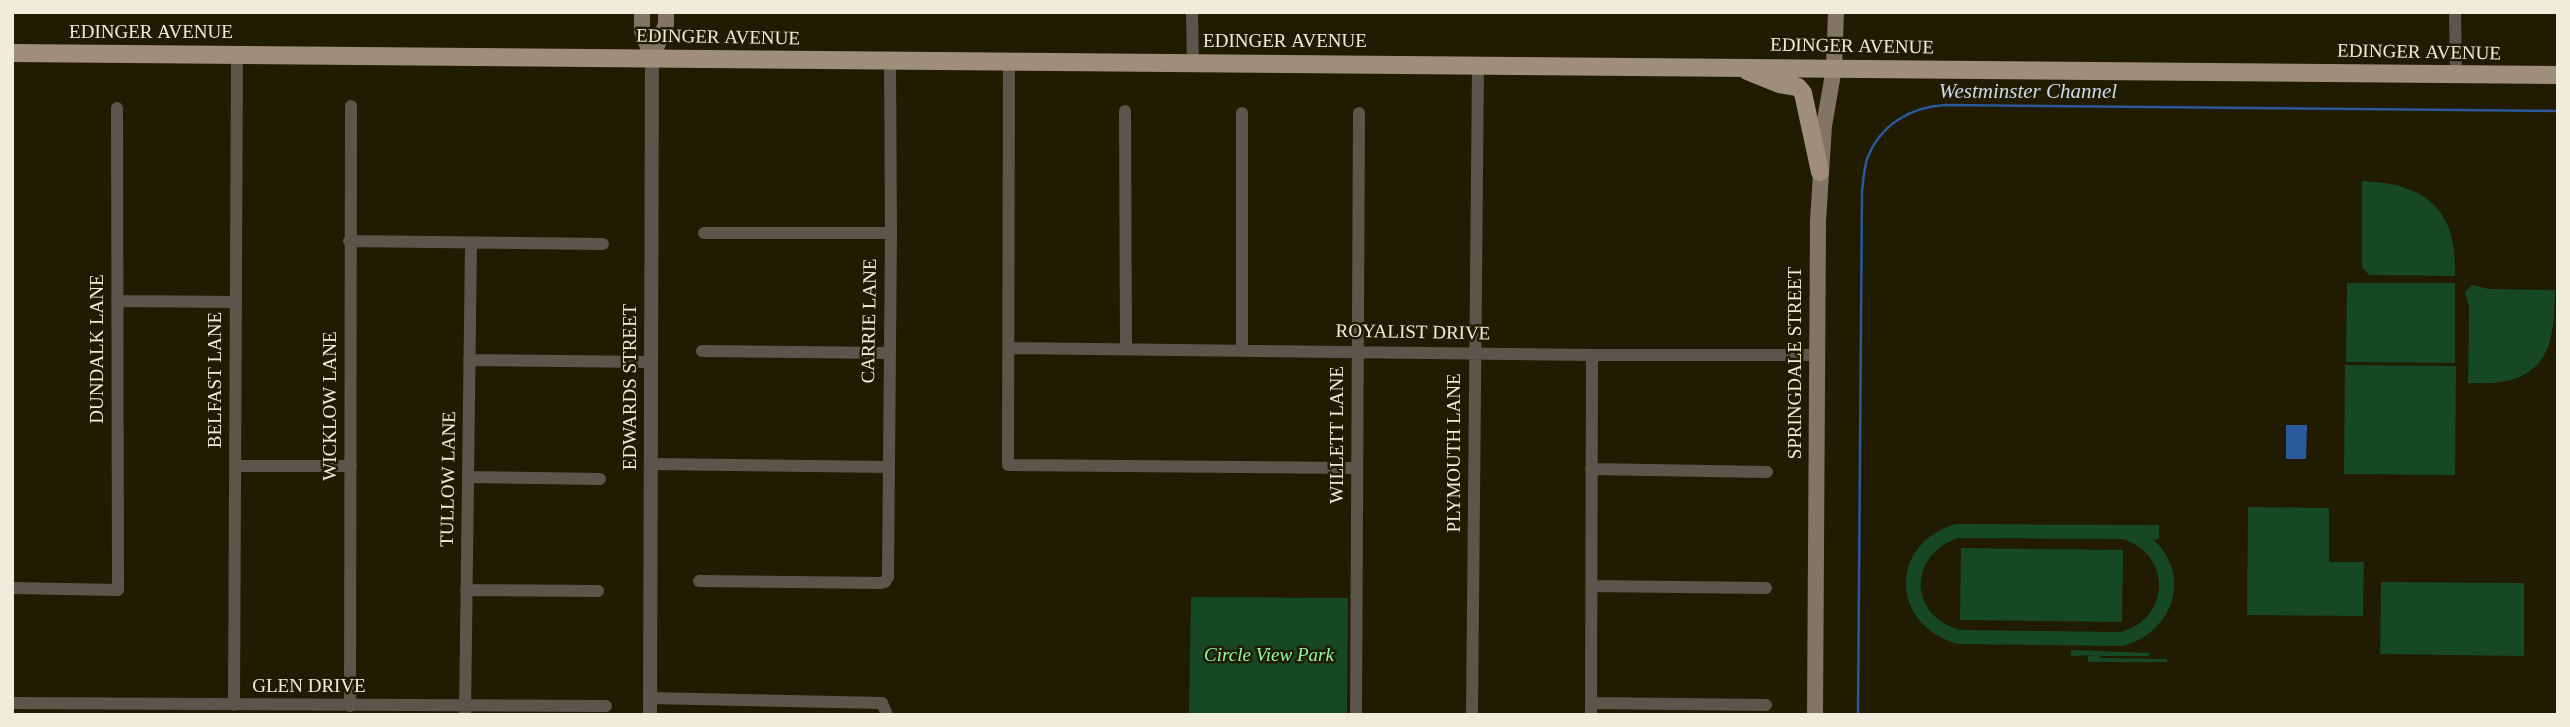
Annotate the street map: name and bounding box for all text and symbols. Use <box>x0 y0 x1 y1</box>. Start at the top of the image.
street label: EDINGER AVENUE <box>69 22 233 44</box>
street label: EDINGER AVENUE <box>636 25 800 51</box>
street label: EDINGER AVENUE <box>1203 31 1367 53</box>
street label: EDINGER AVENUE <box>1770 34 1934 60</box>
street label: EDINGER AVENUE <box>2337 40 2501 66</box>
water label: Westminster Channel <box>1939 79 2117 105</box>
street label: CARRIE LANE <box>858 258 882 384</box>
street label: SPRINGDALE STREET <box>1785 267 1807 459</box>
street label: DUNDALK LANE <box>87 274 109 424</box>
street label: EDWARDS STREET <box>620 304 642 470</box>
street label: BELFAST LANE <box>205 312 227 448</box>
street label: ROYALIST DRIVE <box>1335 320 1491 346</box>
street label: WICKLOW LANE <box>320 331 342 481</box>
street label: WILLETT LANE <box>1327 366 1349 504</box>
street label: PLYMOUTH LANE <box>1444 373 1466 533</box>
street label: TULLOW LANE <box>436 411 462 547</box>
park label: Circle View Park <box>1204 645 1334 667</box>
street label: GLEN DRIVE <box>252 676 366 698</box>

